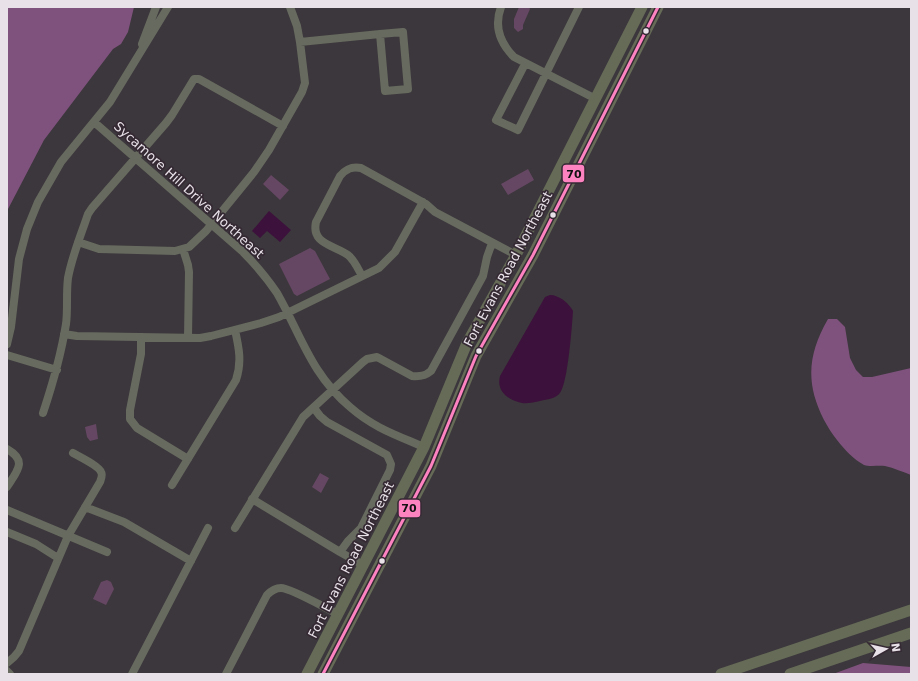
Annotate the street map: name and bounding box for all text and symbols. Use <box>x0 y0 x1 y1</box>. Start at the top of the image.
unlabelled marker <box>641 26 651 36</box>
street label: Sycamore Hill Drive Northeast <box>111 119 267 261</box>
line badge: 70 <box>562 164 585 183</box>
text: 70 <box>566 168 582 181</box>
street label: Fort Evans Road Northeast <box>461 189 555 349</box>
unlabelled marker <box>548 210 558 220</box>
unlabelled marker <box>474 346 484 356</box>
street label: Fort Evans Road Northeast <box>305 479 397 641</box>
line badge: 70 <box>398 499 421 518</box>
text: 70 <box>401 502 417 515</box>
unlabelled marker <box>377 556 387 566</box>
north arrow <box>866 629 906 669</box>
text: N <box>888 642 902 653</box>

